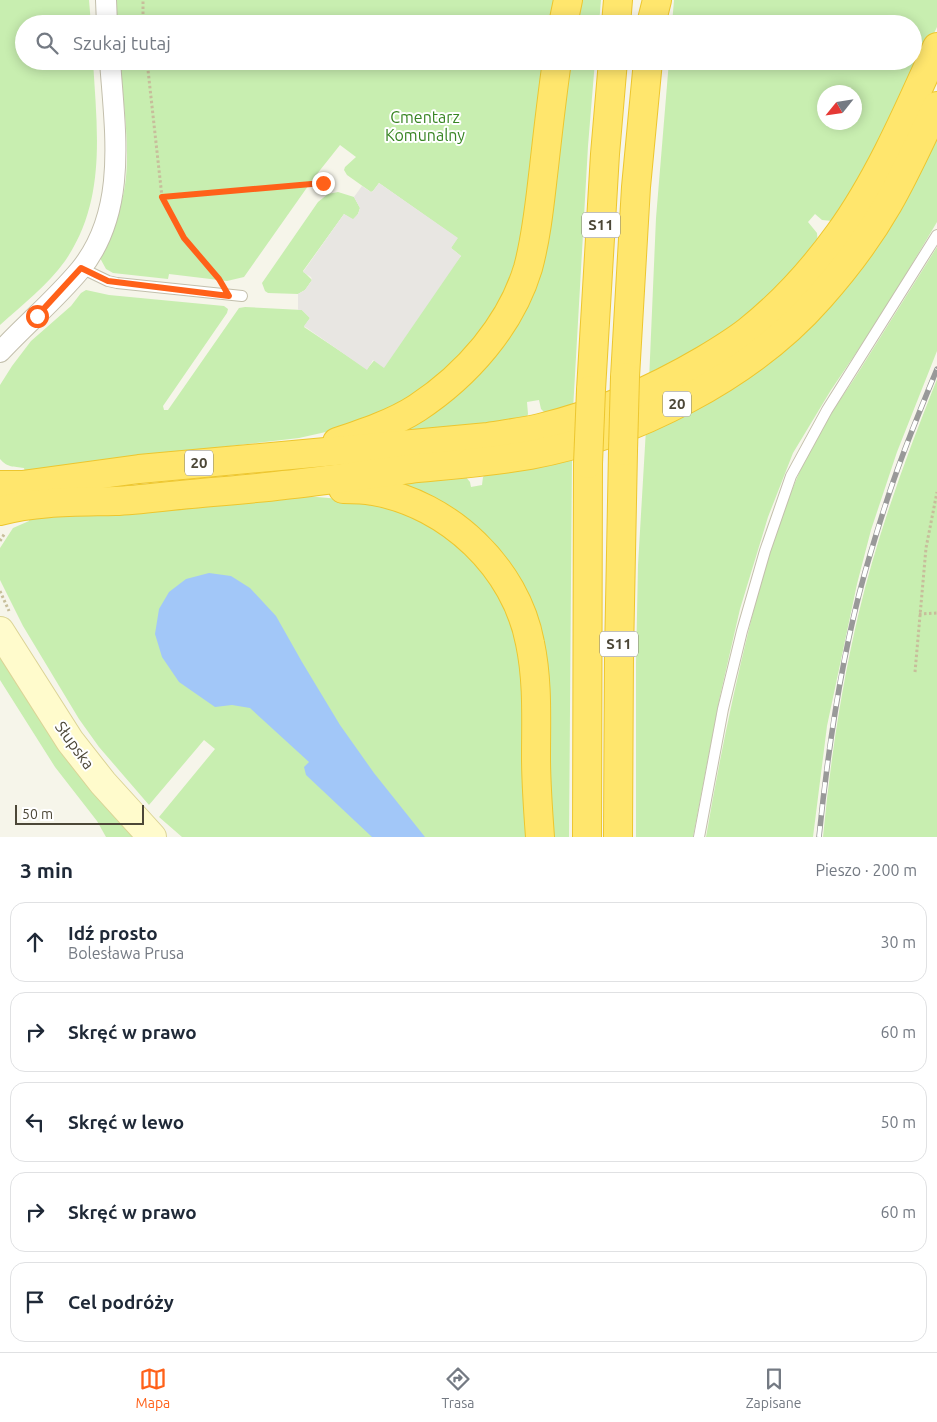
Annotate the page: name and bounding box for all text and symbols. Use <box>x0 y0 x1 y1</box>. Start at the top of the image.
search box <box>15 15 922 70</box>
icon: search <box>33 29 61 57</box>
text: Szukaj tutaj <box>73 32 171 54</box>
north arrow <box>817 85 862 130</box>
park label: Cmentarz Komunalny <box>385 108 465 144</box>
route end <box>312 172 335 195</box>
road number: S11 <box>582 212 620 238</box>
route start <box>26 305 49 328</box>
road number: 20 <box>663 392 691 416</box>
road number: 20 <box>185 450 213 476</box>
road number: S11 <box>600 632 638 656</box>
street label: Słupska <box>52 718 98 772</box>
scale bar <box>15 802 144 825</box>
text: 50 m <box>22 806 53 822</box>
text: 3 min <box>20 858 73 882</box>
text: Pieszo · 200 m <box>815 861 917 879</box>
text: Idź prosto <box>68 922 158 944</box>
icon: ahead <box>21 928 49 956</box>
text: 30 m <box>880 933 916 951</box>
text: Bolesława Prusa <box>68 944 184 962</box>
icon: right <box>21 1018 49 1046</box>
text: Skręć w prawo <box>68 1021 197 1043</box>
text: 60 m <box>880 1023 916 1041</box>
icon: left <box>21 1108 49 1136</box>
text: Skręć w lewo <box>68 1111 184 1133</box>
text: 50 m <box>880 1113 916 1131</box>
icon: right <box>21 1198 49 1226</box>
text: Skręć w prawo <box>68 1201 197 1223</box>
text: 60 m <box>880 1203 916 1221</box>
icon: arrive <box>21 1288 49 1316</box>
text: Cel podróży <box>68 1291 174 1313</box>
tab: Mapa <box>136 1365 170 1411</box>
tab: Trasa <box>441 1365 475 1411</box>
tab: Zapisane <box>746 1365 801 1411</box>

